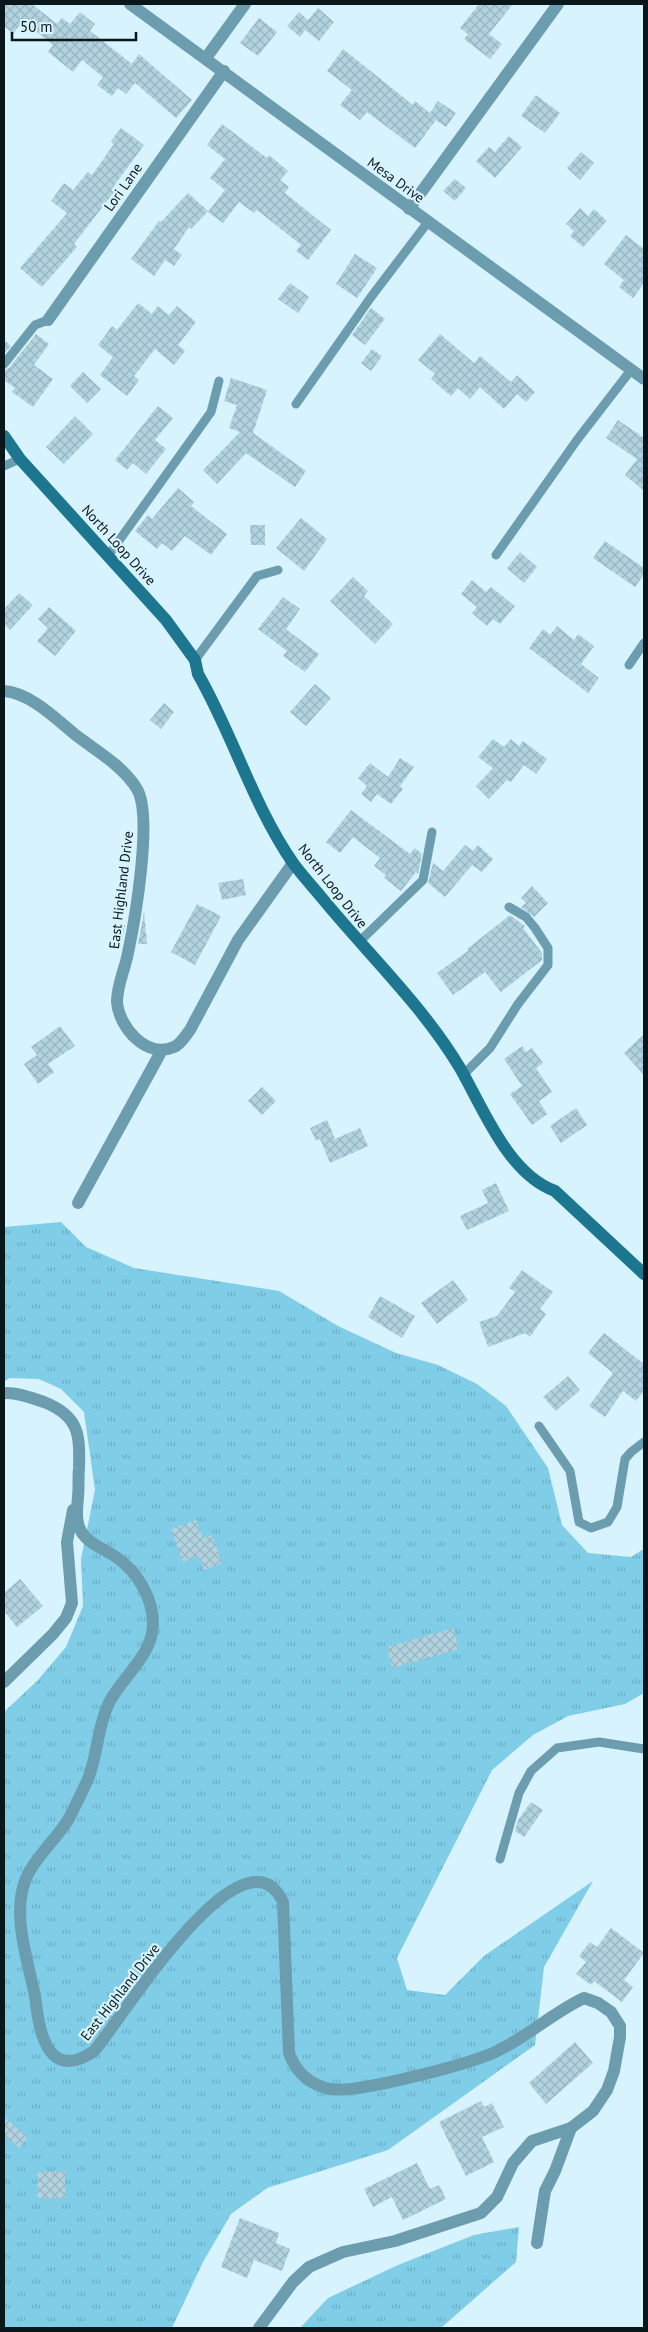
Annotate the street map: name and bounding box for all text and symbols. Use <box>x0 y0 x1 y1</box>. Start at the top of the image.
scale bar <box>12 10 136 42</box>
text: 50 m <box>20 17 53 36</box>
street label: Mesa Drive <box>364 153 428 207</box>
street label: Lori Lane <box>100 159 146 215</box>
street label: North Loop Drive <box>78 501 160 589</box>
street label: East Highland Drive <box>105 830 137 950</box>
street label: North Loop Drive <box>294 840 372 932</box>
street label: East Highland Drive <box>76 1940 164 2044</box>

